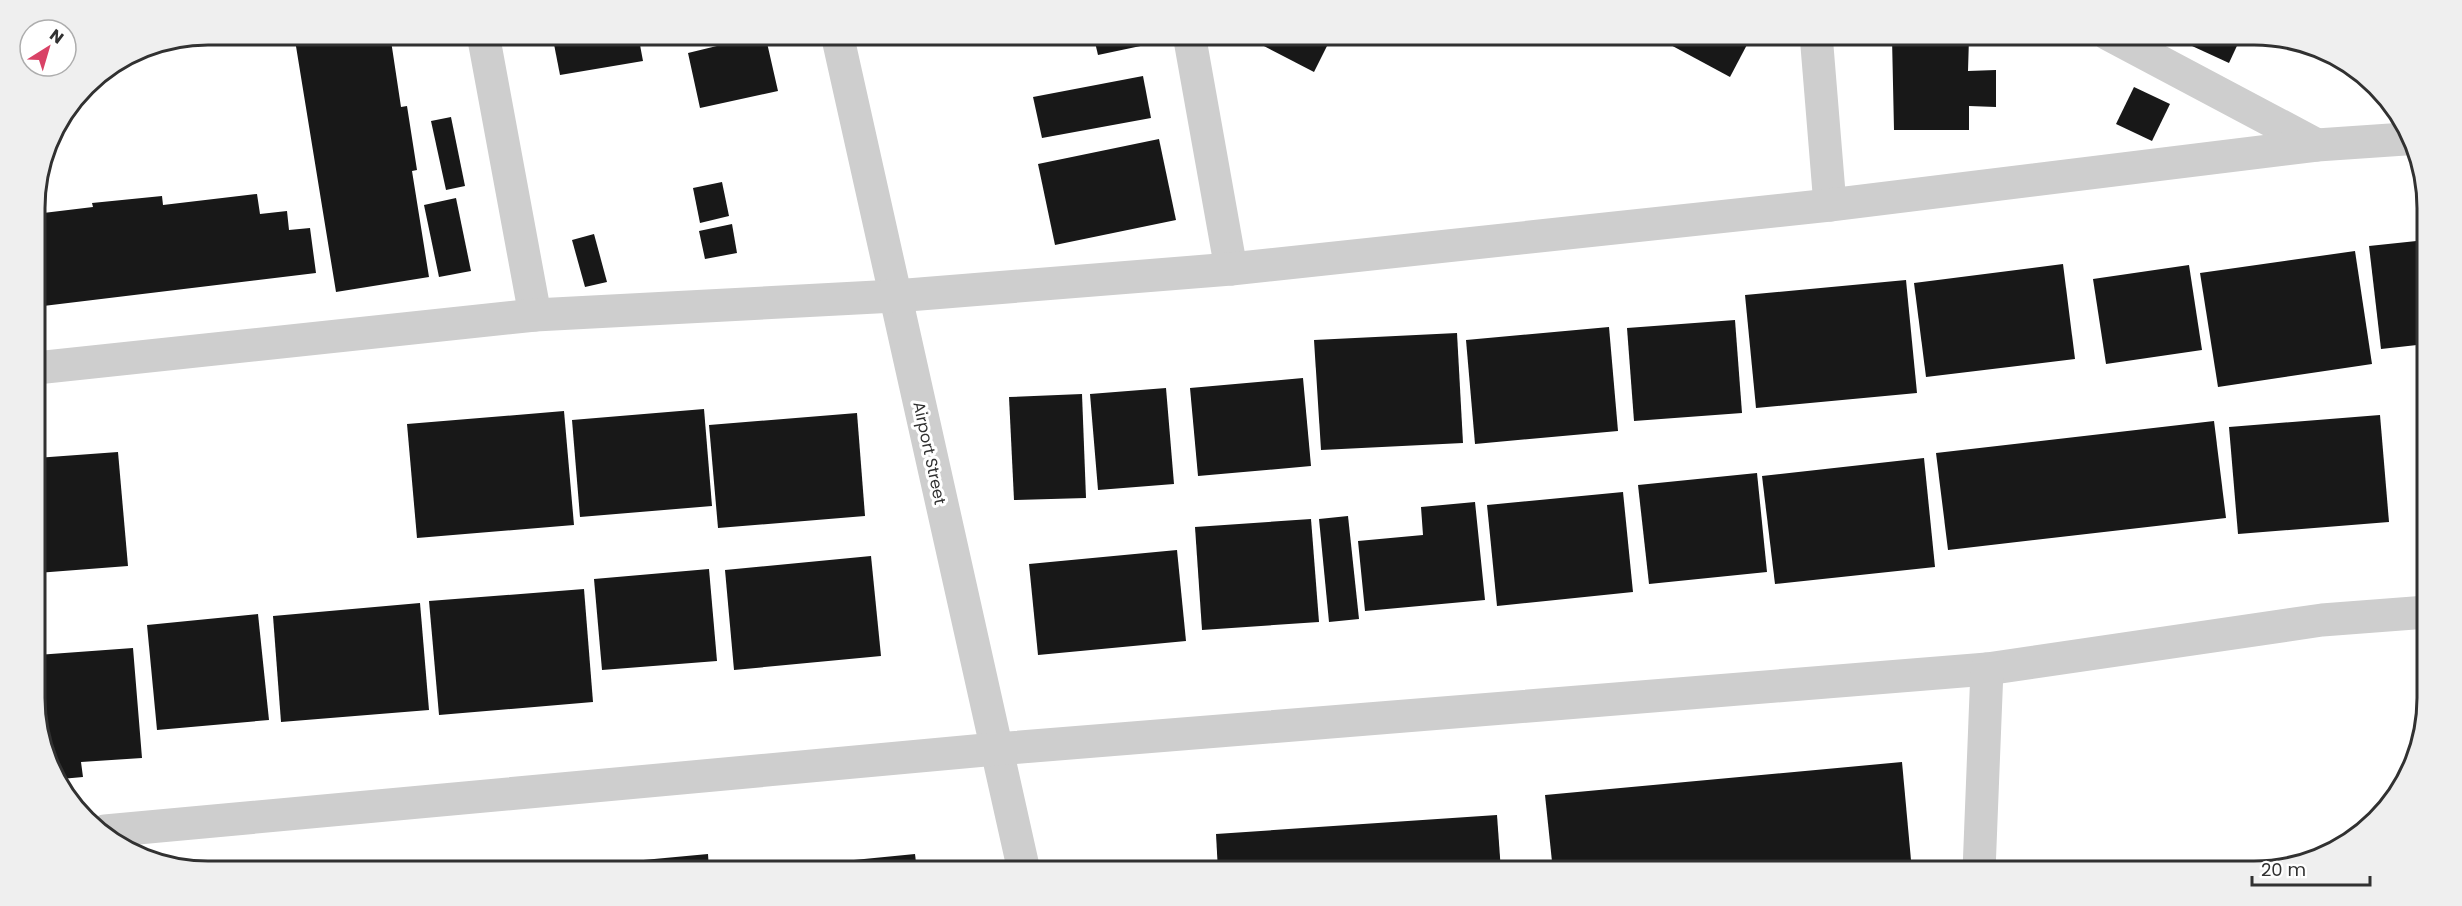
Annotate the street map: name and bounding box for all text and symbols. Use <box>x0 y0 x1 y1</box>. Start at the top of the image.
north arrow <box>18 18 78 78</box>
text: N <box>45 24 68 49</box>
street label: Airport Street <box>907 400 952 507</box>
scale bar <box>2252 849 2370 887</box>
text: 20 m <box>2261 857 2306 882</box>

